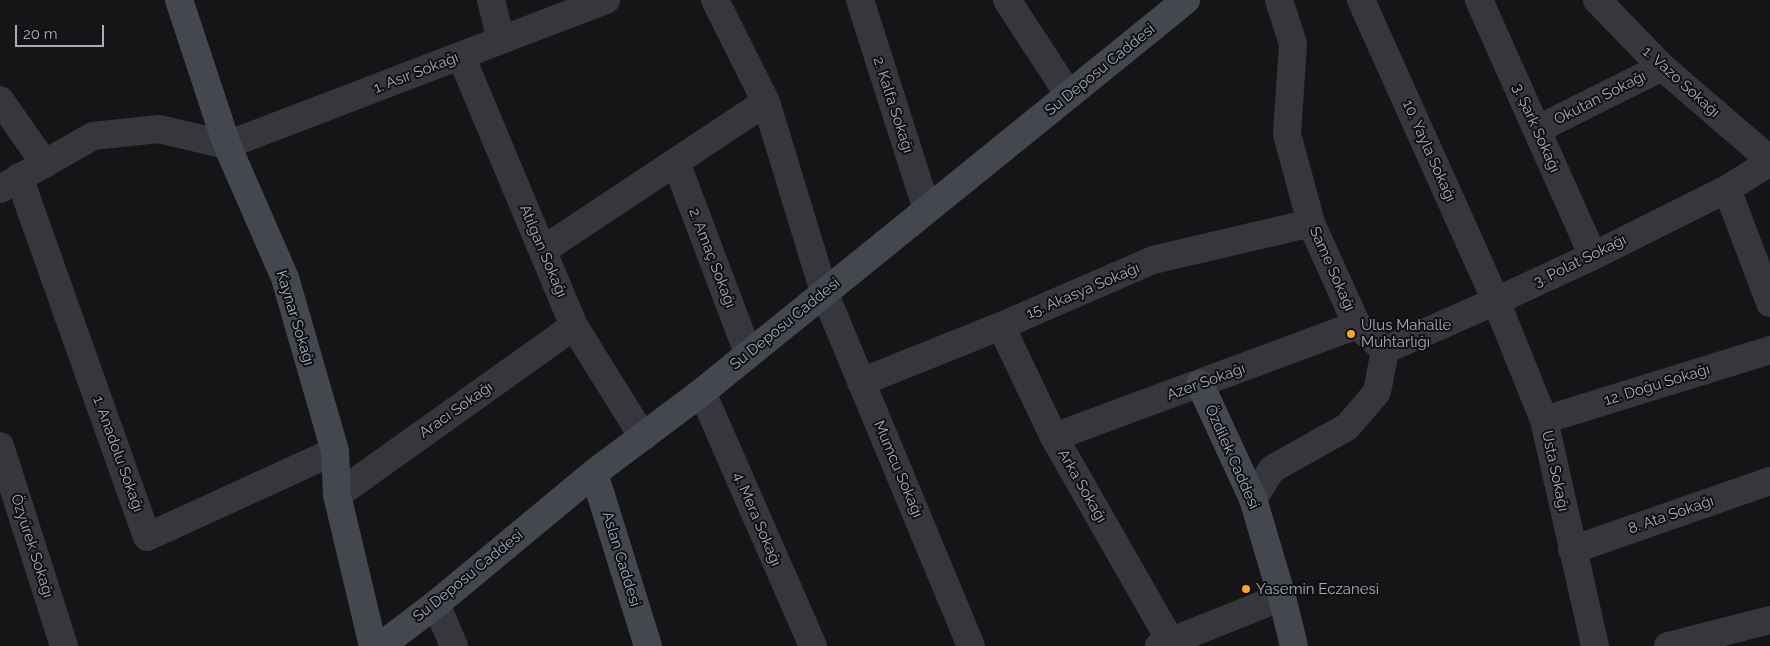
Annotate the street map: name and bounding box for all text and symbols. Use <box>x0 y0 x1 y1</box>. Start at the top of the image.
scale bar <box>18 15 106 47</box>
street label: Su Deposu Caddesi <box>1041 20 1159 120</box>
text: 20 m <box>23 25 58 43</box>
street label: 1. Vazo Sokağı <box>1639 43 1723 121</box>
street label: 1. Asır Sokağı <box>371 49 461 97</box>
street label: 2. Kalfa Sokağı <box>869 55 917 155</box>
street label: Okutan Sokağı <box>1551 67 1649 129</box>
street label: 3. Şark Sokağı <box>1508 81 1564 175</box>
street label: 10. Yayla Sokağı <box>1399 97 1459 205</box>
street label: Atılgan Sokağı <box>515 202 571 300</box>
street label: 2. Amaç Sokağı <box>685 206 739 310</box>
street label: Same Sokağı <box>1305 224 1359 314</box>
street label: 3. Polat Sokağı <box>1531 231 1629 291</box>
street label: 15. Akasya Sokağı <box>1024 259 1142 323</box>
street label: Kaynar Sokağı <box>272 268 318 368</box>
street label: Su Deposu Caddesi <box>726 274 844 374</box>
place label: Ulus Mahalle Muhtarlığı <box>1361 316 1451 351</box>
marker: Ulus Mahalle Muhtarlığı <box>1345 328 1357 340</box>
street label: Azer Sokağı <box>1164 360 1248 404</box>
street label: 12. Doğu Sokağı <box>1602 360 1712 410</box>
street label: Aracı Sokağı <box>416 378 496 442</box>
street label: 1. Anadolu Sokağı <box>89 394 147 514</box>
street label: Özdilek Caddesi <box>1201 402 1263 512</box>
street label: Mumcu Sokağı <box>869 418 927 520</box>
street label: Usta Sokağı <box>1538 429 1572 513</box>
street label: Arka Sokağı <box>1054 446 1110 526</box>
street label: 4. Mera Sokağı <box>729 469 785 569</box>
street label: Özyürek Sokağı <box>7 492 57 600</box>
street label: 8. Ata Sokağı <box>1626 492 1716 538</box>
street label: Aslan Caddesi <box>598 509 644 609</box>
street label: Su Deposu Caddesi <box>409 526 527 626</box>
place label: Yasemin Eczanesi <box>1256 580 1379 598</box>
marker: Yasemin Eczanesi <box>1240 583 1252 595</box>

